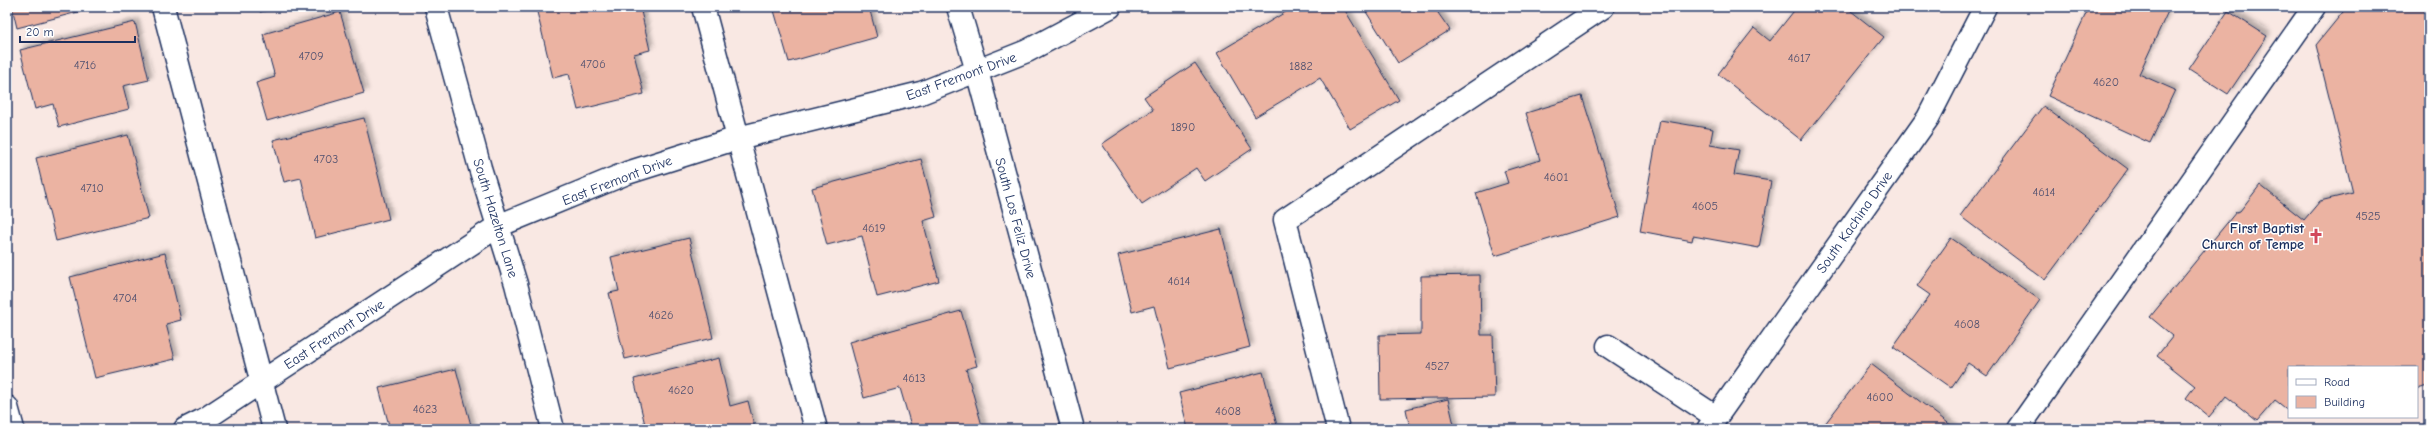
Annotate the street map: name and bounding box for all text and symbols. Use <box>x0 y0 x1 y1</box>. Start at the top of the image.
scale bar <box>20 18 135 44</box>
text: 20 m <box>26 25 54 39</box>
house number: 4709 <box>298 49 324 63</box>
street label: East Fremont Drive <box>904 49 1019 104</box>
house number: 4617 <box>1788 51 1811 65</box>
house number: 4706 <box>580 57 606 71</box>
house number: 4716 <box>74 58 96 72</box>
house number: 1882 <box>1289 59 1313 73</box>
house number: 4620 <box>2093 75 2119 89</box>
house number: 1890 <box>1171 120 1195 134</box>
house number: 4703 <box>314 152 338 166</box>
street label: East Fremont Drive <box>560 152 674 209</box>
street label: South Hazelton Lane <box>469 156 522 280</box>
street label: South Los Feliz Drive <box>991 156 1040 280</box>
street label: South Kachina Drive <box>1813 168 1896 277</box>
house number: 4601 <box>1544 170 1568 184</box>
house number: 4710 <box>80 181 104 195</box>
house number: 4614 <box>2033 185 2056 199</box>
house number: 4605 <box>1692 199 1718 213</box>
house number: 4525 <box>2355 209 2381 223</box>
place label: First Baptist Church of Tempe <box>2202 220 2304 253</box>
house number: 4619 <box>862 221 886 235</box>
church icon: First Baptist Church of Tempe <box>2307 227 2325 245</box>
house number: 4614 <box>1168 274 1191 288</box>
house number: 4704 <box>113 291 137 305</box>
street label: East Fremont Drive <box>281 296 388 373</box>
house number: 4626 <box>648 308 674 322</box>
house number: 4608 <box>1954 317 1980 331</box>
house number: 4527 <box>1425 359 1449 373</box>
legend <box>2288 366 2418 418</box>
house number: 4613 <box>902 371 926 385</box>
text: Road <box>2324 375 2350 389</box>
house number: 4620 <box>668 383 694 397</box>
house number: 4600 <box>1867 390 1893 404</box>
text: Building <box>2324 395 2365 409</box>
house number: 4623 <box>413 402 437 416</box>
house number: 4608 <box>1215 404 1241 418</box>

